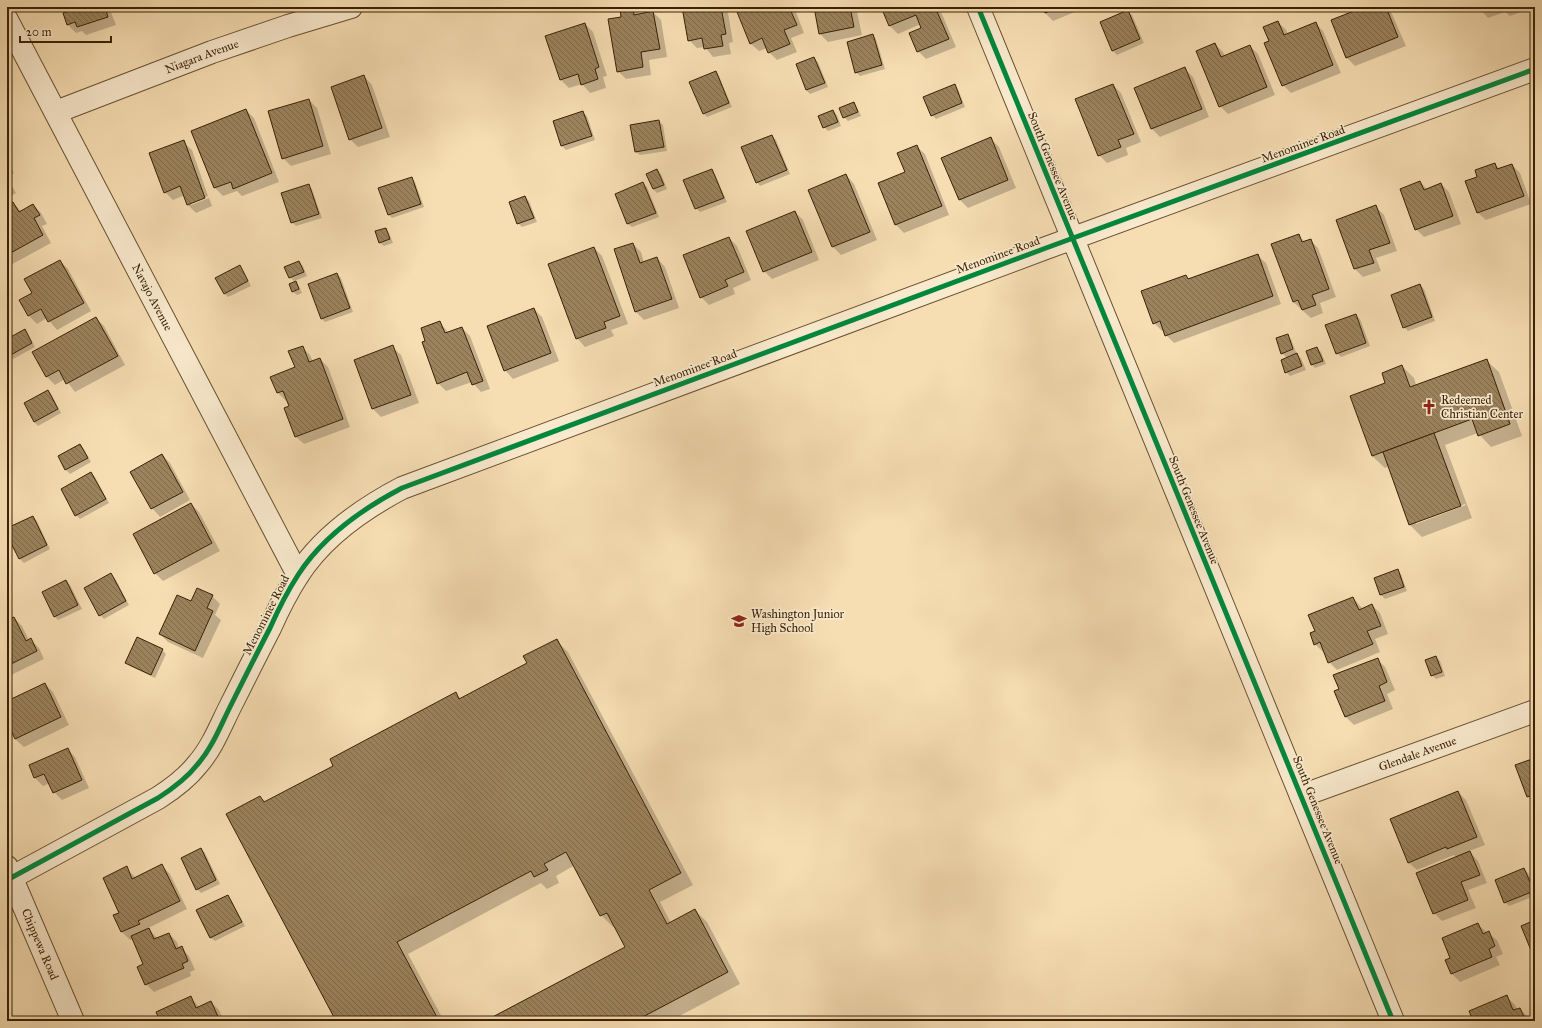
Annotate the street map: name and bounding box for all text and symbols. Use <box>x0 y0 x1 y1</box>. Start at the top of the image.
scale bar <box>20 18 111 44</box>
text: 20 m <box>26 25 52 39</box>
street label: Niagara Avenue <box>163 36 240 76</box>
street label: South Genessee Avenue <box>1025 110 1081 222</box>
street label: Menominee Road <box>1259 122 1347 166</box>
street label: Menominee Road <box>954 233 1042 277</box>
street label: Navajo Avenue <box>129 261 176 333</box>
street label: Menominee Road <box>651 346 739 390</box>
place label: Redeemed Christian Center <box>1441 393 1524 421</box>
church icon: Redeemed Christian Center <box>1420 398 1438 416</box>
street label: South Genessee Avenue <box>1166 454 1222 566</box>
street label: Menominee Road <box>240 573 292 657</box>
place label: Washington Junior High School <box>751 607 845 636</box>
school or university icon: Washington Junior High School <box>730 612 748 630</box>
street label: Glendale Avenue <box>1377 733 1458 774</box>
street label: South Genessee Avenue <box>1290 754 1346 866</box>
street label: Chippewa Road <box>19 906 62 982</box>

